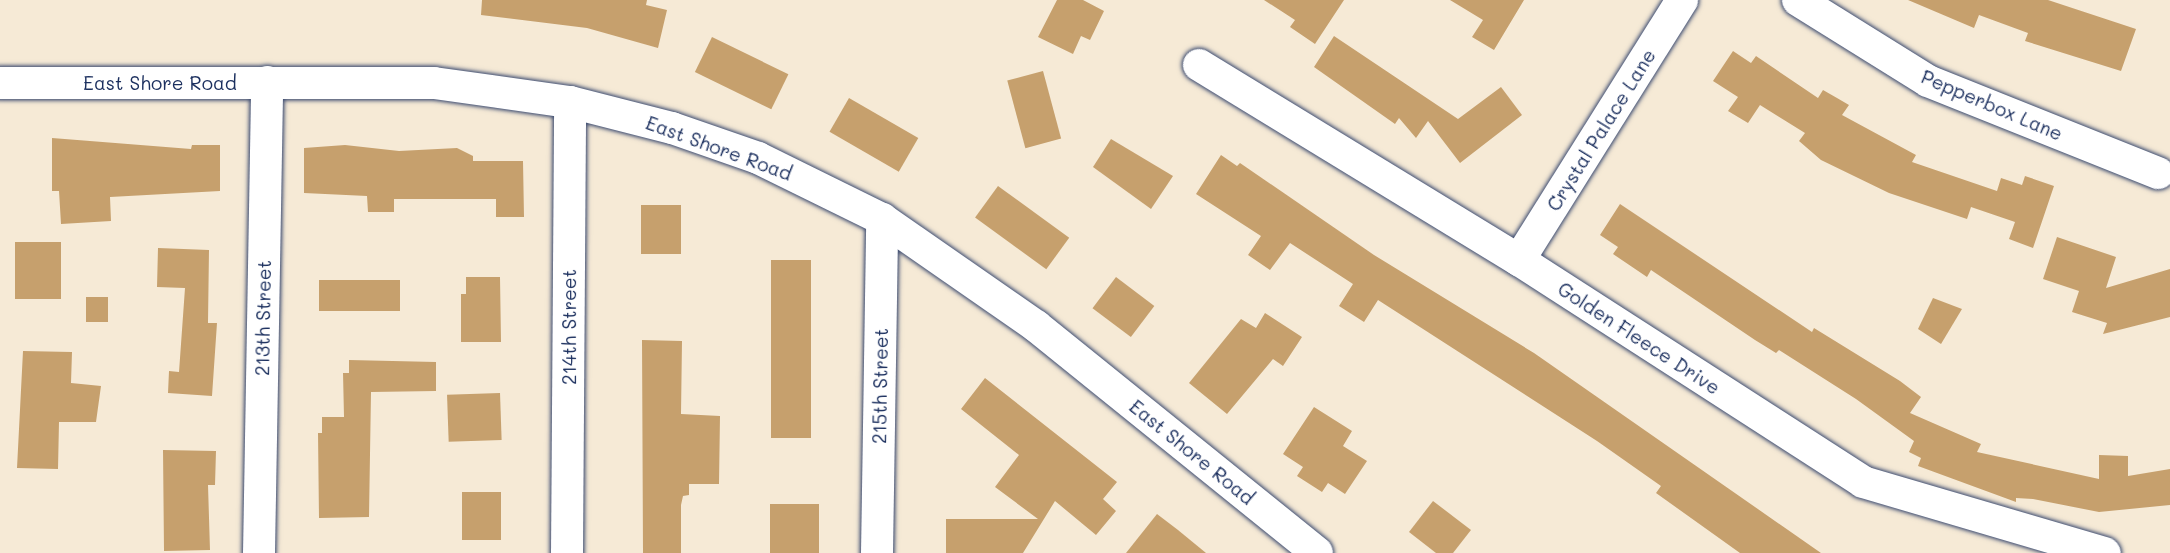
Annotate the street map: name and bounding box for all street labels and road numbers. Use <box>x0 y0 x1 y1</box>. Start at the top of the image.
street label: Crystal Palace Lane <box>1542 45 1660 215</box>
street label: Pepperbox Lane <box>1918 65 2066 145</box>
street label: East Shore Road <box>83 72 237 94</box>
street label: East Shore Road <box>643 111 795 185</box>
street label: 213th Street <box>251 260 275 376</box>
street label: 214th Street <box>558 269 580 385</box>
street label: Golden Fleece Drive <box>1554 277 1724 399</box>
street label: 215th Street <box>868 328 892 444</box>
street label: East Shore Road <box>1125 395 1259 509</box>

